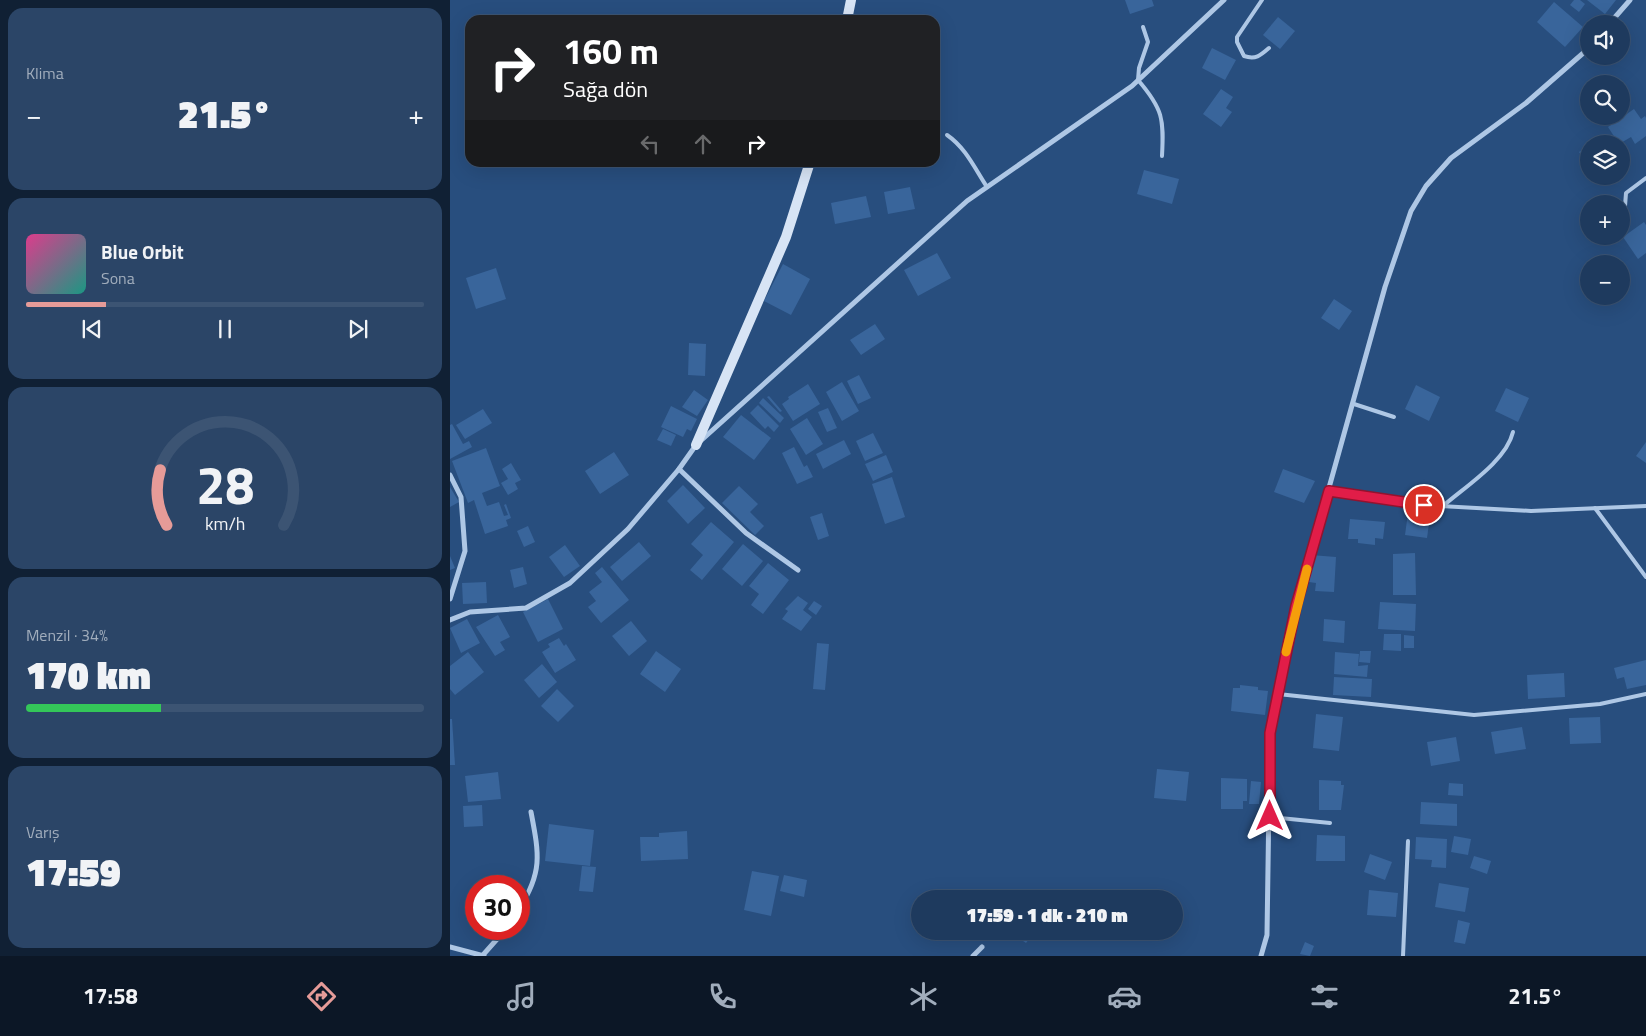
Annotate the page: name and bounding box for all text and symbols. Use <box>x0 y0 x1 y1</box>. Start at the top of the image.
map controls <box>1580 15 1630 305</box>
button: sound <box>1580 15 1630 65</box>
text: 160 m <box>563 24 659 78</box>
icon: right <box>480 35 545 100</box>
text: Klima <box>26 61 64 85</box>
text: Sağa dön <box>563 72 648 106</box>
button: search <box>1580 75 1630 125</box>
text: 21.5° <box>178 85 272 143</box>
text: − <box>26 93 42 136</box>
text: + <box>408 93 424 136</box>
icon: left <box>636 130 664 158</box>
icon: ahead <box>689 130 717 158</box>
icon: right <box>742 130 770 158</box>
button: layers <box>1580 135 1630 185</box>
button: + <box>1580 195 1630 245</box>
text: Blue Orbit <box>101 237 184 266</box>
button: − <box>1580 255 1630 305</box>
text: Sona <box>101 266 135 290</box>
icon: previous <box>78 315 106 343</box>
icon: pause <box>211 315 239 343</box>
icon: next <box>344 315 372 343</box>
text: 28 <box>196 445 254 524</box>
pin <box>1403 484 1445 526</box>
icon: arrive <box>1410 491 1438 519</box>
text: km/h <box>205 510 245 537</box>
text: Menzil · 34% <box>26 623 108 647</box>
text: 170 km <box>26 646 151 704</box>
position arrow <box>1243 789 1295 841</box>
text: Varış <box>26 820 59 844</box>
text: 17:59 <box>26 843 121 901</box>
speed limit sign: 30 <box>465 875 530 940</box>
text: 17:59 · 1 dk · 210 m <box>966 900 1128 929</box>
text: 17:58 <box>83 979 138 1013</box>
icon: directions <box>304 979 339 1014</box>
icon: music <box>504 979 539 1014</box>
icon: phone <box>705 979 740 1014</box>
icon: climate <box>906 979 941 1014</box>
icon: car <box>1107 979 1142 1014</box>
icon: filters <box>1307 979 1342 1014</box>
text: 21.5° <box>1508 979 1563 1013</box>

